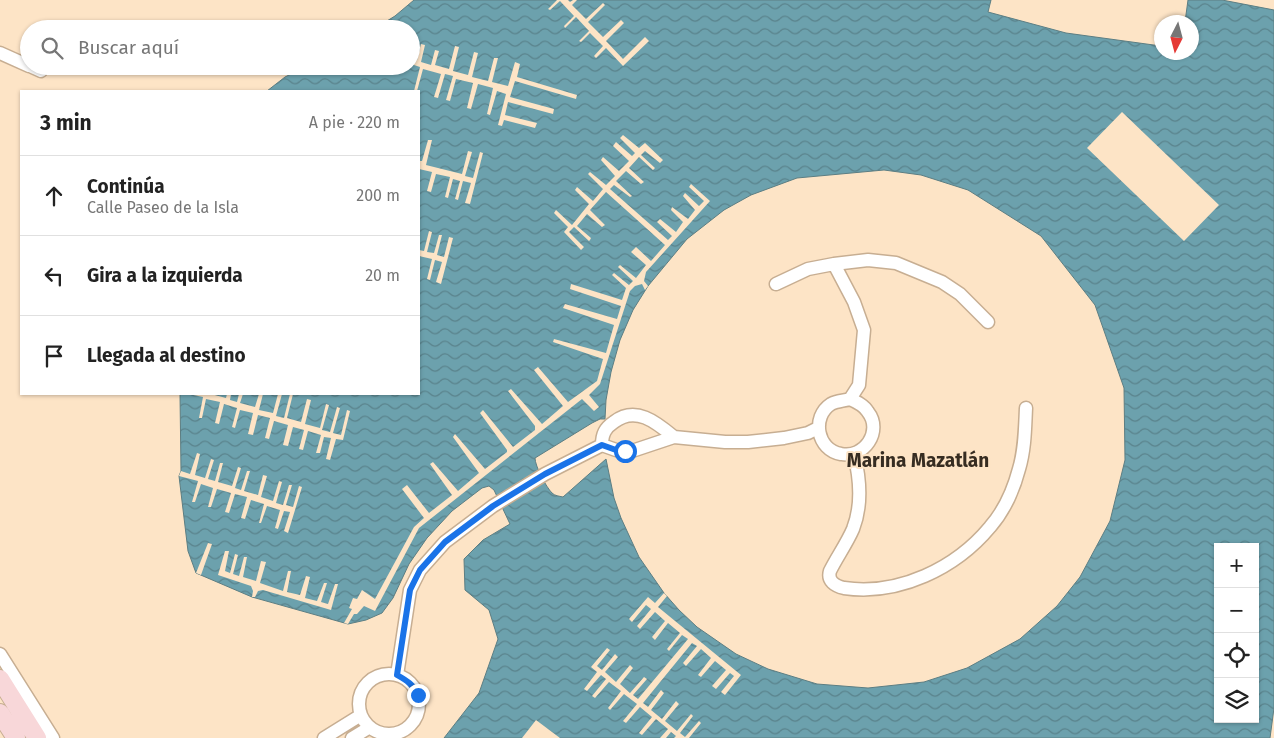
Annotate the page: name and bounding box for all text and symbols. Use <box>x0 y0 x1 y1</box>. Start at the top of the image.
north arrow <box>1154 15 1199 60</box>
search box <box>20 20 420 75</box>
icon: search <box>38 34 66 62</box>
text: Buscar aquí <box>78 36 179 59</box>
text: 3 min <box>40 110 92 136</box>
text: A pie · 220 m <box>309 113 400 132</box>
text: Continúa <box>87 175 165 198</box>
icon: ahead <box>40 182 68 210</box>
text: 200 m <box>356 186 400 205</box>
text: Calle Paseo de la Isla <box>87 198 239 217</box>
icon: left <box>40 262 68 290</box>
text: Gira a la izquierda <box>87 264 243 287</box>
text: 20 m <box>365 266 400 285</box>
icon: arrive <box>40 342 68 370</box>
text: Llegada al destino <box>87 344 246 367</box>
route start <box>614 440 637 463</box>
district label: Marina Mazatlán <box>847 449 989 472</box>
map controls <box>1214 543 1259 723</box>
button: + <box>1214 543 1259 588</box>
button: − <box>1214 588 1259 633</box>
button: locate <box>1214 633 1259 678</box>
button: layers <box>1214 678 1259 723</box>
route end <box>407 684 430 707</box>

